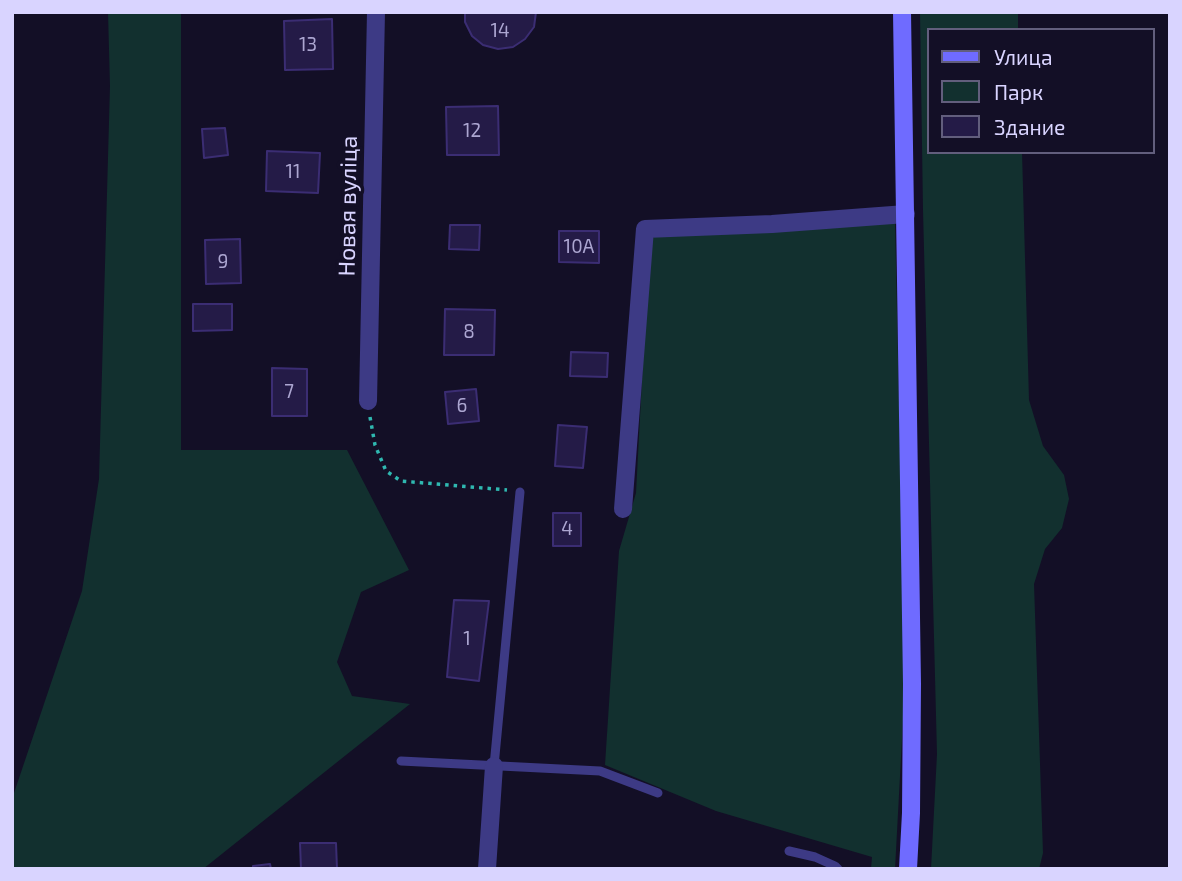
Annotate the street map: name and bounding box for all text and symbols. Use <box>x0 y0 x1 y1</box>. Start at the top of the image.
house number: 14 <box>490 20 510 42</box>
legend <box>926 28 1154 154</box>
house number: 13 <box>299 34 317 56</box>
text: Улица <box>994 44 1053 69</box>
text: Парк <box>994 79 1043 104</box>
text: Здание <box>994 114 1065 139</box>
house number: 12 <box>463 120 481 142</box>
street label: Новая вуліца <box>333 135 363 277</box>
house number: 11 <box>285 161 301 183</box>
house number: 10А <box>564 236 594 258</box>
house number: 9 <box>218 251 228 273</box>
house number: 8 <box>463 321 475 343</box>
house number: 7 <box>284 381 294 403</box>
house number: 6 <box>457 395 467 417</box>
house number: 4 <box>561 518 573 540</box>
house number: 1 <box>463 628 471 650</box>

